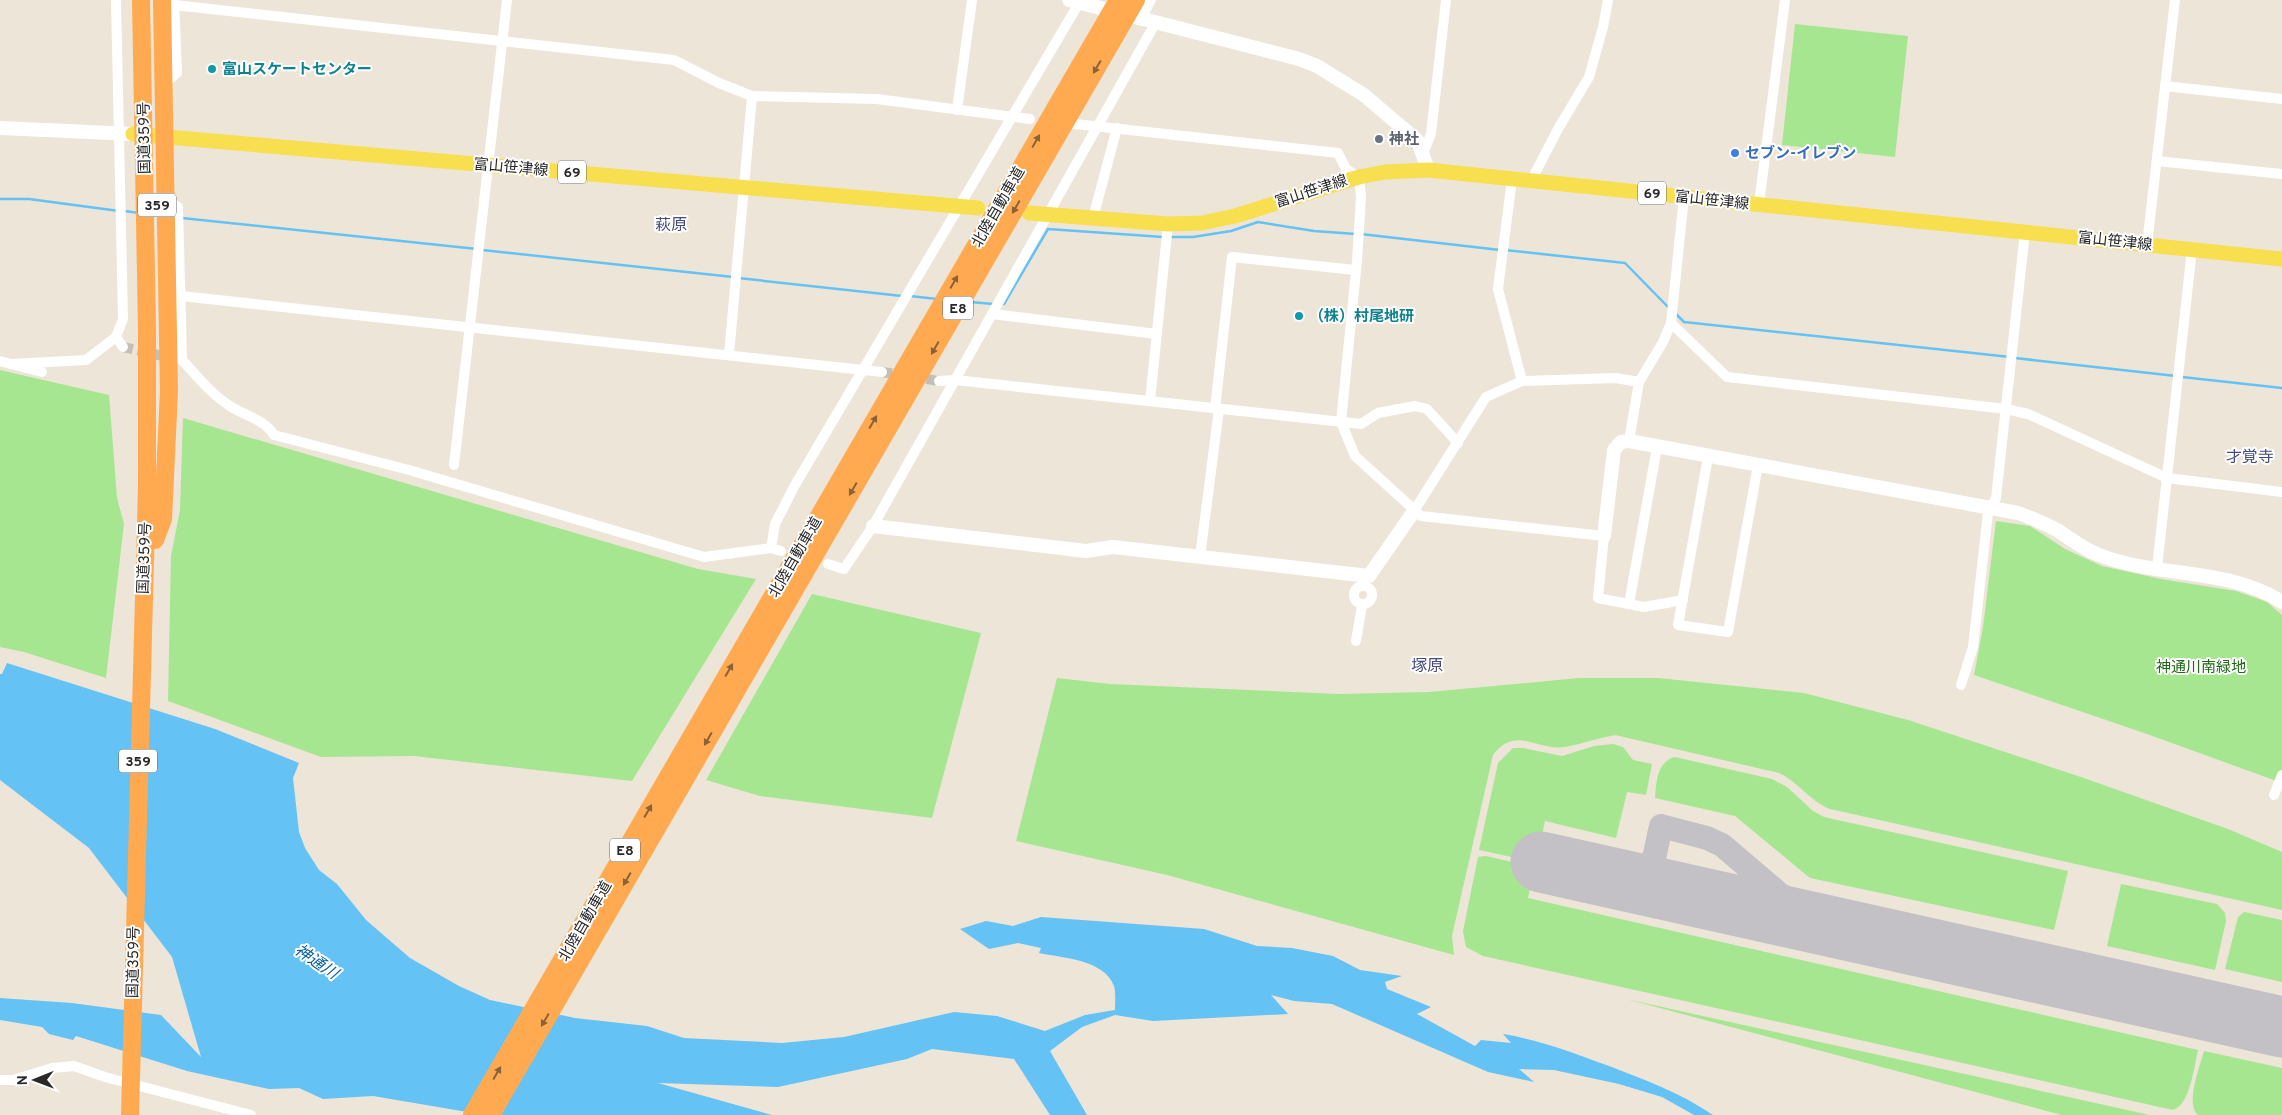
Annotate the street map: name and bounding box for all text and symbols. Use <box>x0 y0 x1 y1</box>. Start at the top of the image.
one-way arrow <box>1093 60 1102 73</box>
place label: 富山スケートセンター <box>222 61 372 80</box>
marker: 富山スケートセンター <box>206 63 218 75</box>
street label: 国道359号 <box>135 102 156 174</box>
place label: 神社 <box>1388 130 1419 150</box>
marker: 神社 <box>1373 133 1385 145</box>
one-way arrow <box>1032 134 1040 149</box>
place label: セブン-イレブン <box>1745 144 1856 164</box>
marker: セブン-イレブン <box>1729 147 1741 159</box>
street label: 富山笹津線 <box>473 156 549 181</box>
road number: 69 <box>558 160 586 183</box>
street label: 北陸自動車道 <box>968 164 1030 251</box>
street label: 富山笹津線 <box>1273 172 1350 213</box>
road number: 69 <box>1638 182 1666 204</box>
street label: 富山笹津線 <box>1674 188 1750 215</box>
road number: 359 <box>138 194 176 216</box>
one-way arrow <box>1012 200 1020 215</box>
district label: 萩原 <box>655 216 687 236</box>
street label: 富山笹津線 <box>2077 229 2153 256</box>
one-way arrow <box>950 275 959 288</box>
road number: E8 <box>943 296 973 320</box>
place label: （株）村尾地研 <box>1309 307 1414 327</box>
marker: （株）村尾地研 <box>1293 310 1305 322</box>
one-way arrow <box>930 341 939 355</box>
one-way arrow <box>869 415 877 430</box>
district label: 才覚寺 <box>2226 448 2274 468</box>
one-way arrow <box>849 481 857 496</box>
street label: 北陸自動車道 <box>765 514 827 601</box>
street label: 国道359号 <box>135 522 156 594</box>
district label: 塚原 <box>1411 657 1443 677</box>
park label: 神通川南緑地 <box>2156 659 2246 678</box>
one-way arrow <box>725 664 734 677</box>
one-way arrow <box>704 732 713 745</box>
road number: 359 <box>119 749 157 772</box>
one-way arrow <box>644 804 653 817</box>
road number: E8 <box>610 838 640 862</box>
one-way arrow <box>622 873 631 886</box>
street label: 北陸自動車道 <box>555 878 617 965</box>
street label: 国道359号 <box>124 926 145 998</box>
water label: 神通川 <box>290 941 343 985</box>
one-way arrow <box>541 1014 550 1027</box>
north arrow <box>10 1055 60 1105</box>
one-way arrow <box>492 1066 501 1079</box>
text: N <box>15 1075 32 1085</box>

